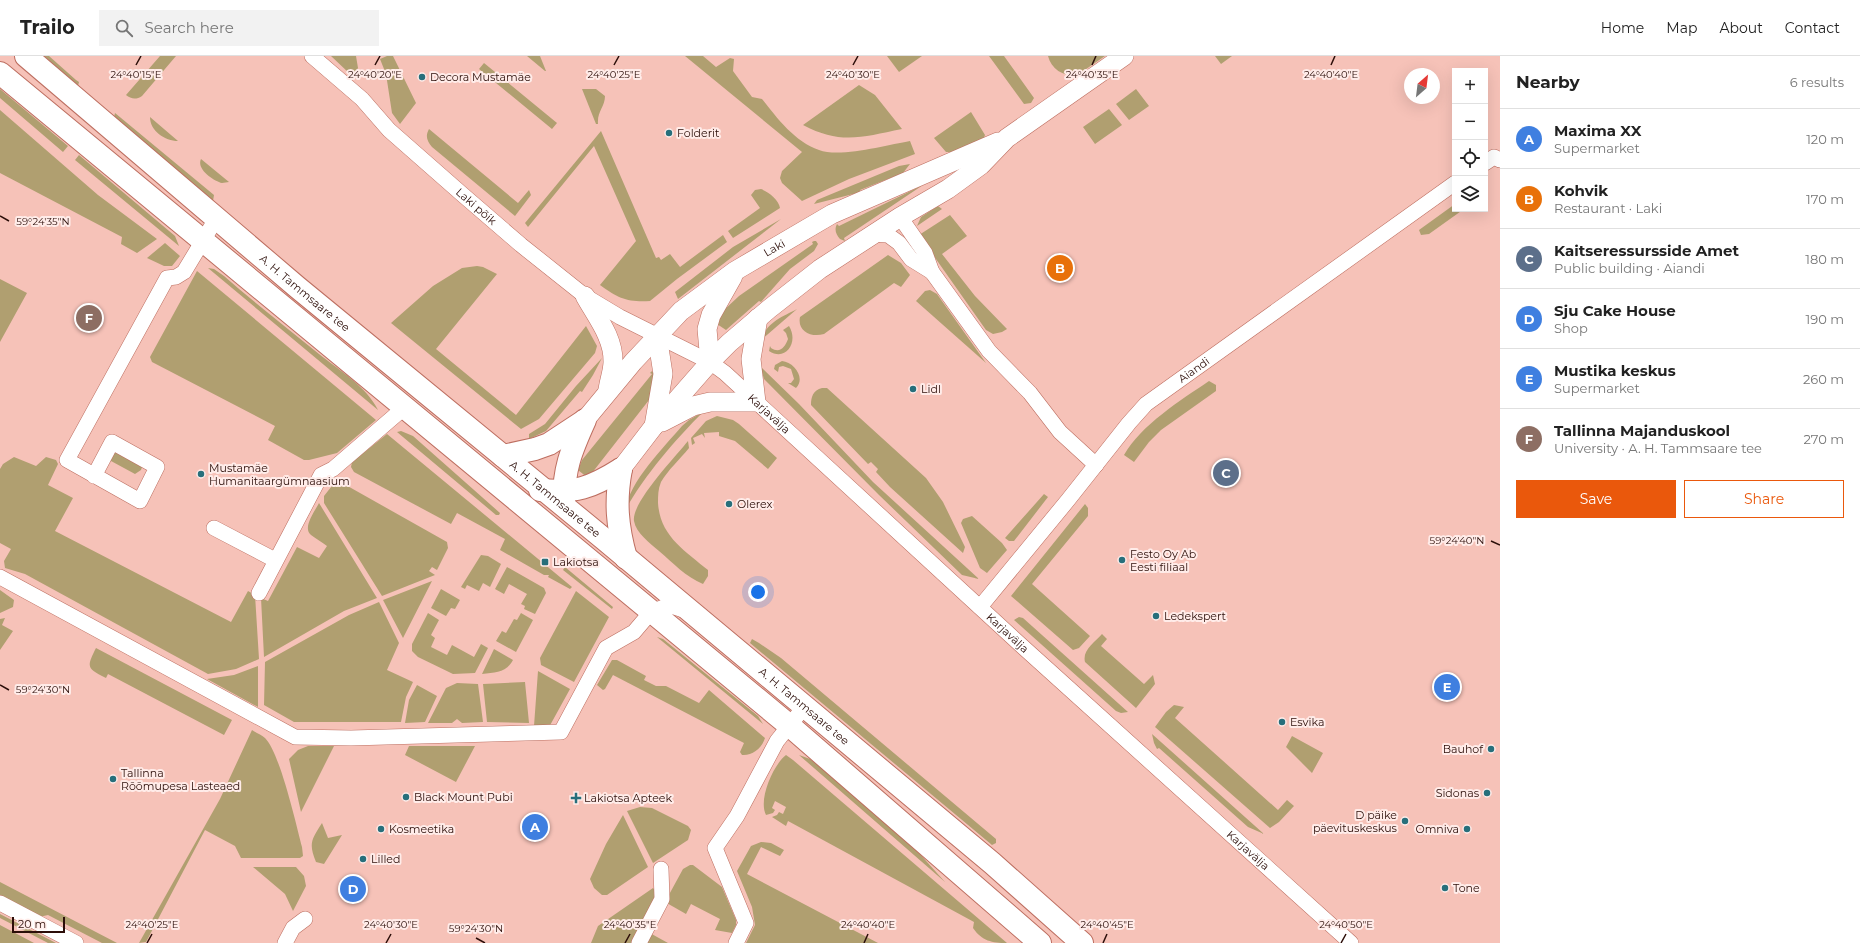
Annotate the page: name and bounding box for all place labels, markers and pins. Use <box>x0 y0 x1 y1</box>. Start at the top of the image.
place label: Decora Mustamäe <box>430 70 531 84</box>
marker: Decora Mustamäe <box>417 72 427 82</box>
place label: Folderit <box>677 126 720 140</box>
marker: Folderit <box>664 128 674 138</box>
pin: B <box>1047 253 1073 283</box>
pin: F <box>76 303 102 333</box>
place label: Lidl <box>921 382 941 396</box>
marker: Lidl <box>908 384 918 394</box>
pin: C <box>1213 458 1239 488</box>
place label: Mustamäe Humanitaargümnaasium <box>209 461 350 488</box>
marker: Mustamäe Humanitaargümnaasium <box>196 469 206 479</box>
place label: Olerex <box>737 497 773 511</box>
marker: Olerex <box>724 499 734 509</box>
place label: Festo Oy Ab Eesti filiaal <box>1130 547 1196 574</box>
place label: Lakiotsa <box>553 555 599 569</box>
marker: Festo Oy Ab Eesti filiaal <box>1117 555 1127 565</box>
marker: Lakiotsa <box>540 557 550 567</box>
place label: Ledekspert <box>1164 609 1227 623</box>
marker: Ledekspert <box>1151 611 1161 621</box>
pin: E <box>1434 672 1460 702</box>
place label: Esvika <box>1290 715 1324 729</box>
marker: Esvika <box>1277 717 1287 727</box>
place label: Bauhof <box>1443 742 1484 756</box>
marker: Bauhof <box>1486 744 1496 754</box>
place label: Tallinna Rõõmupesa Lasteaed <box>121 766 240 793</box>
marker: Tallinna Rõõmupesa Lasteaed <box>108 774 118 784</box>
place label: Sidonas <box>1436 786 1480 800</box>
marker: Sidonas <box>1482 788 1492 798</box>
place label: Black Mount Pubi <box>414 790 513 804</box>
place label: Lakiotsa Apteek <box>584 791 672 805</box>
marker: Black Mount Pubi <box>401 792 411 802</box>
marker: Lakiotsa Apteek <box>571 793 581 803</box>
place label: D päike päevituskeskus <box>1313 808 1398 835</box>
pin: A <box>522 812 548 842</box>
marker: D päike päevituskeskus <box>1400 816 1410 826</box>
place label: Kosmeetika <box>389 822 454 836</box>
place label: Omniva <box>1415 822 1459 836</box>
marker: Kosmeetika <box>376 824 386 834</box>
marker: Omniva <box>1462 824 1472 834</box>
place label: Lilled <box>371 852 400 866</box>
marker: Lilled <box>358 854 368 864</box>
pin: D <box>340 874 366 904</box>
place label: Tone <box>1453 881 1480 895</box>
marker: Tone <box>1440 883 1450 893</box>

